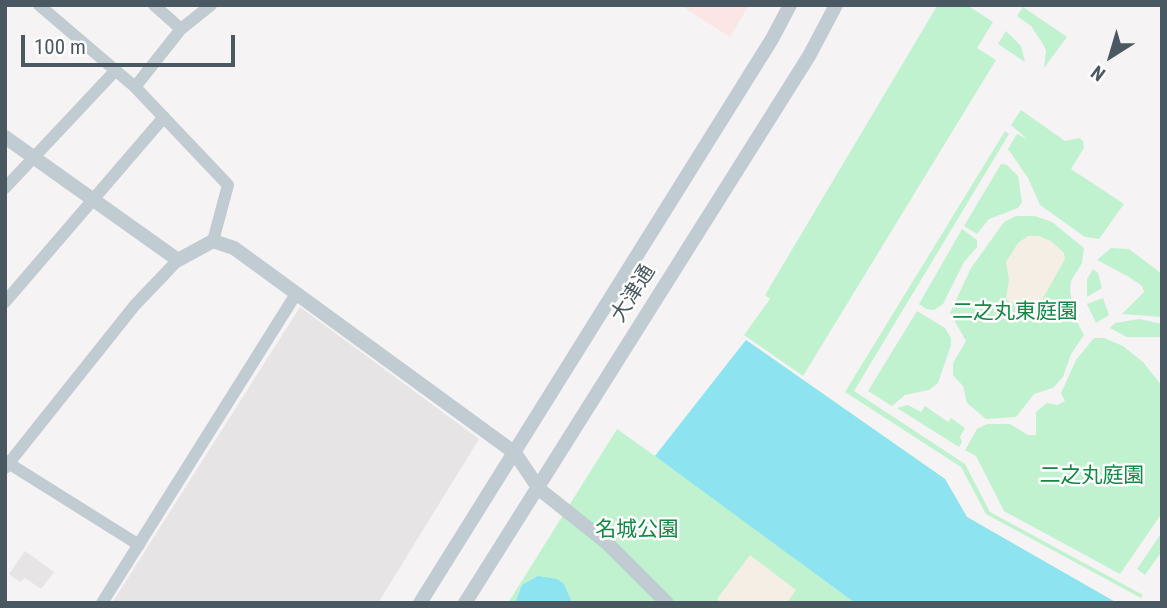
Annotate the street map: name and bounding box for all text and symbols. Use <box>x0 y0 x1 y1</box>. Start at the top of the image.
scale bar <box>24 21 238 65</box>
north arrow <box>1076 21 1146 91</box>
text: 100 m <box>34 35 86 59</box>
text: N <box>1086 60 1110 86</box>
street label: 大津通 <box>607 261 661 327</box>
park label: 二之丸東庭園 <box>952 300 1078 326</box>
park label: 二之丸庭園 <box>1040 464 1144 490</box>
park label: 名城公園 <box>595 518 679 544</box>

